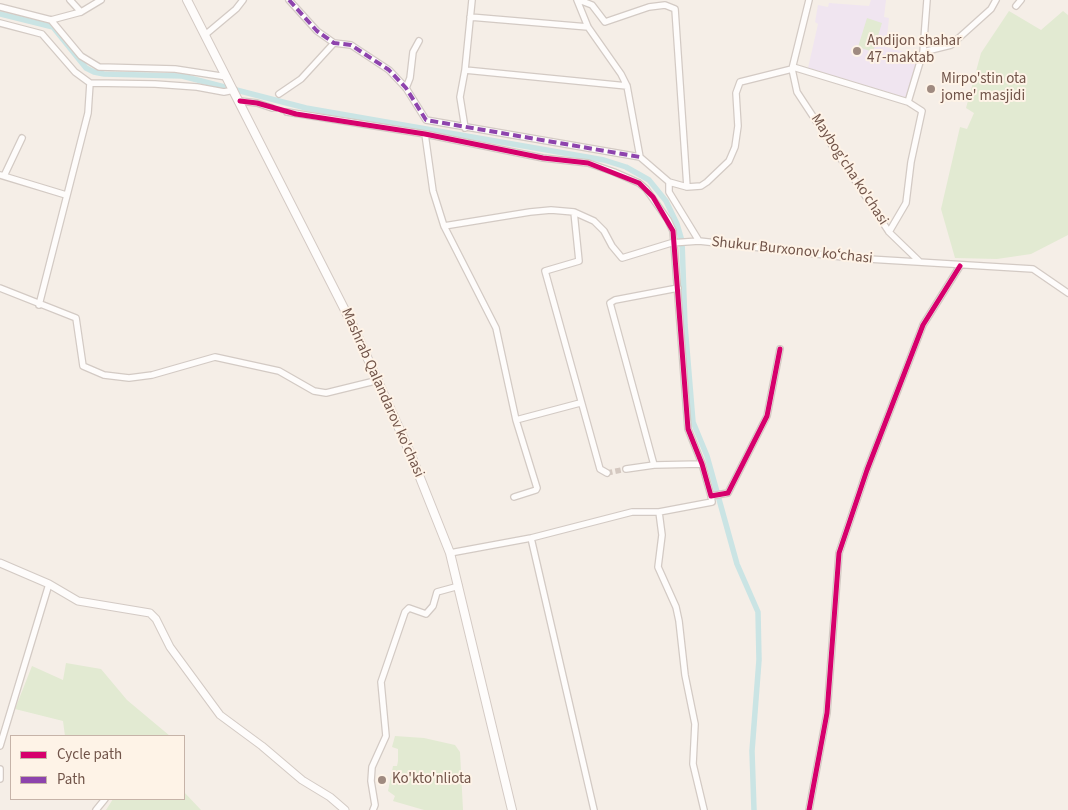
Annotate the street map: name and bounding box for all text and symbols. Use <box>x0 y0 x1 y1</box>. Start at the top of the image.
place label: Andijon shahar 47-maktab <box>867 33 961 68</box>
marker: Andijon shahar 47-maktab <box>851 45 863 57</box>
place label: Mirpo'stin ota jome' masjidi <box>941 71 1026 106</box>
marker: Mirpo'stin ota jome' masjidi <box>925 83 937 95</box>
street label: Maybog'cha ko'chasi <box>806 111 892 229</box>
street label: Shukur Burxonov koʻchasi <box>711 234 873 268</box>
street label: Mashrab Qalandarov ko'chasi <box>336 306 428 480</box>
legend <box>10 735 185 800</box>
text: Cycle path <box>57 744 122 765</box>
text: Path <box>57 769 85 790</box>
place label: Ko'kto'nliota <box>392 771 471 789</box>
marker: Ko'kto'nliota <box>376 774 388 786</box>

